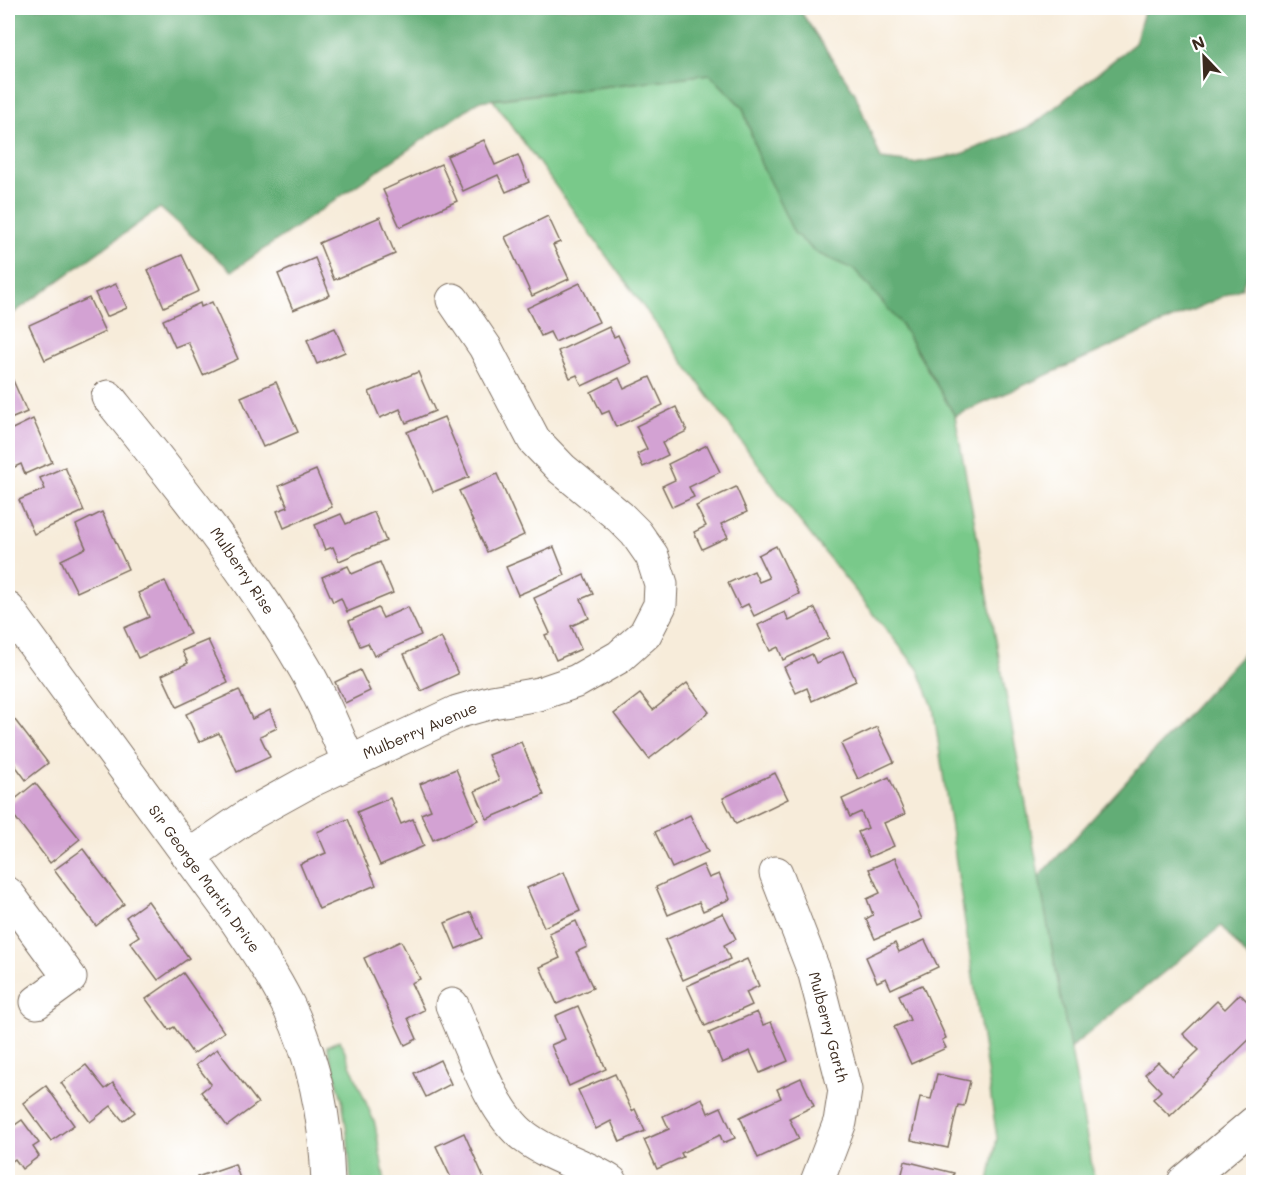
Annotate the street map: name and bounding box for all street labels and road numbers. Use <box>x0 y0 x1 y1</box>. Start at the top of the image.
street label: Mulberry Rise <box>206 523 279 618</box>
street label: Mulberry Avenue <box>359 697 480 763</box>
street label: Sir George Martin Drive <box>144 801 265 956</box>
street label: Mulberry Garth <box>805 969 853 1084</box>

